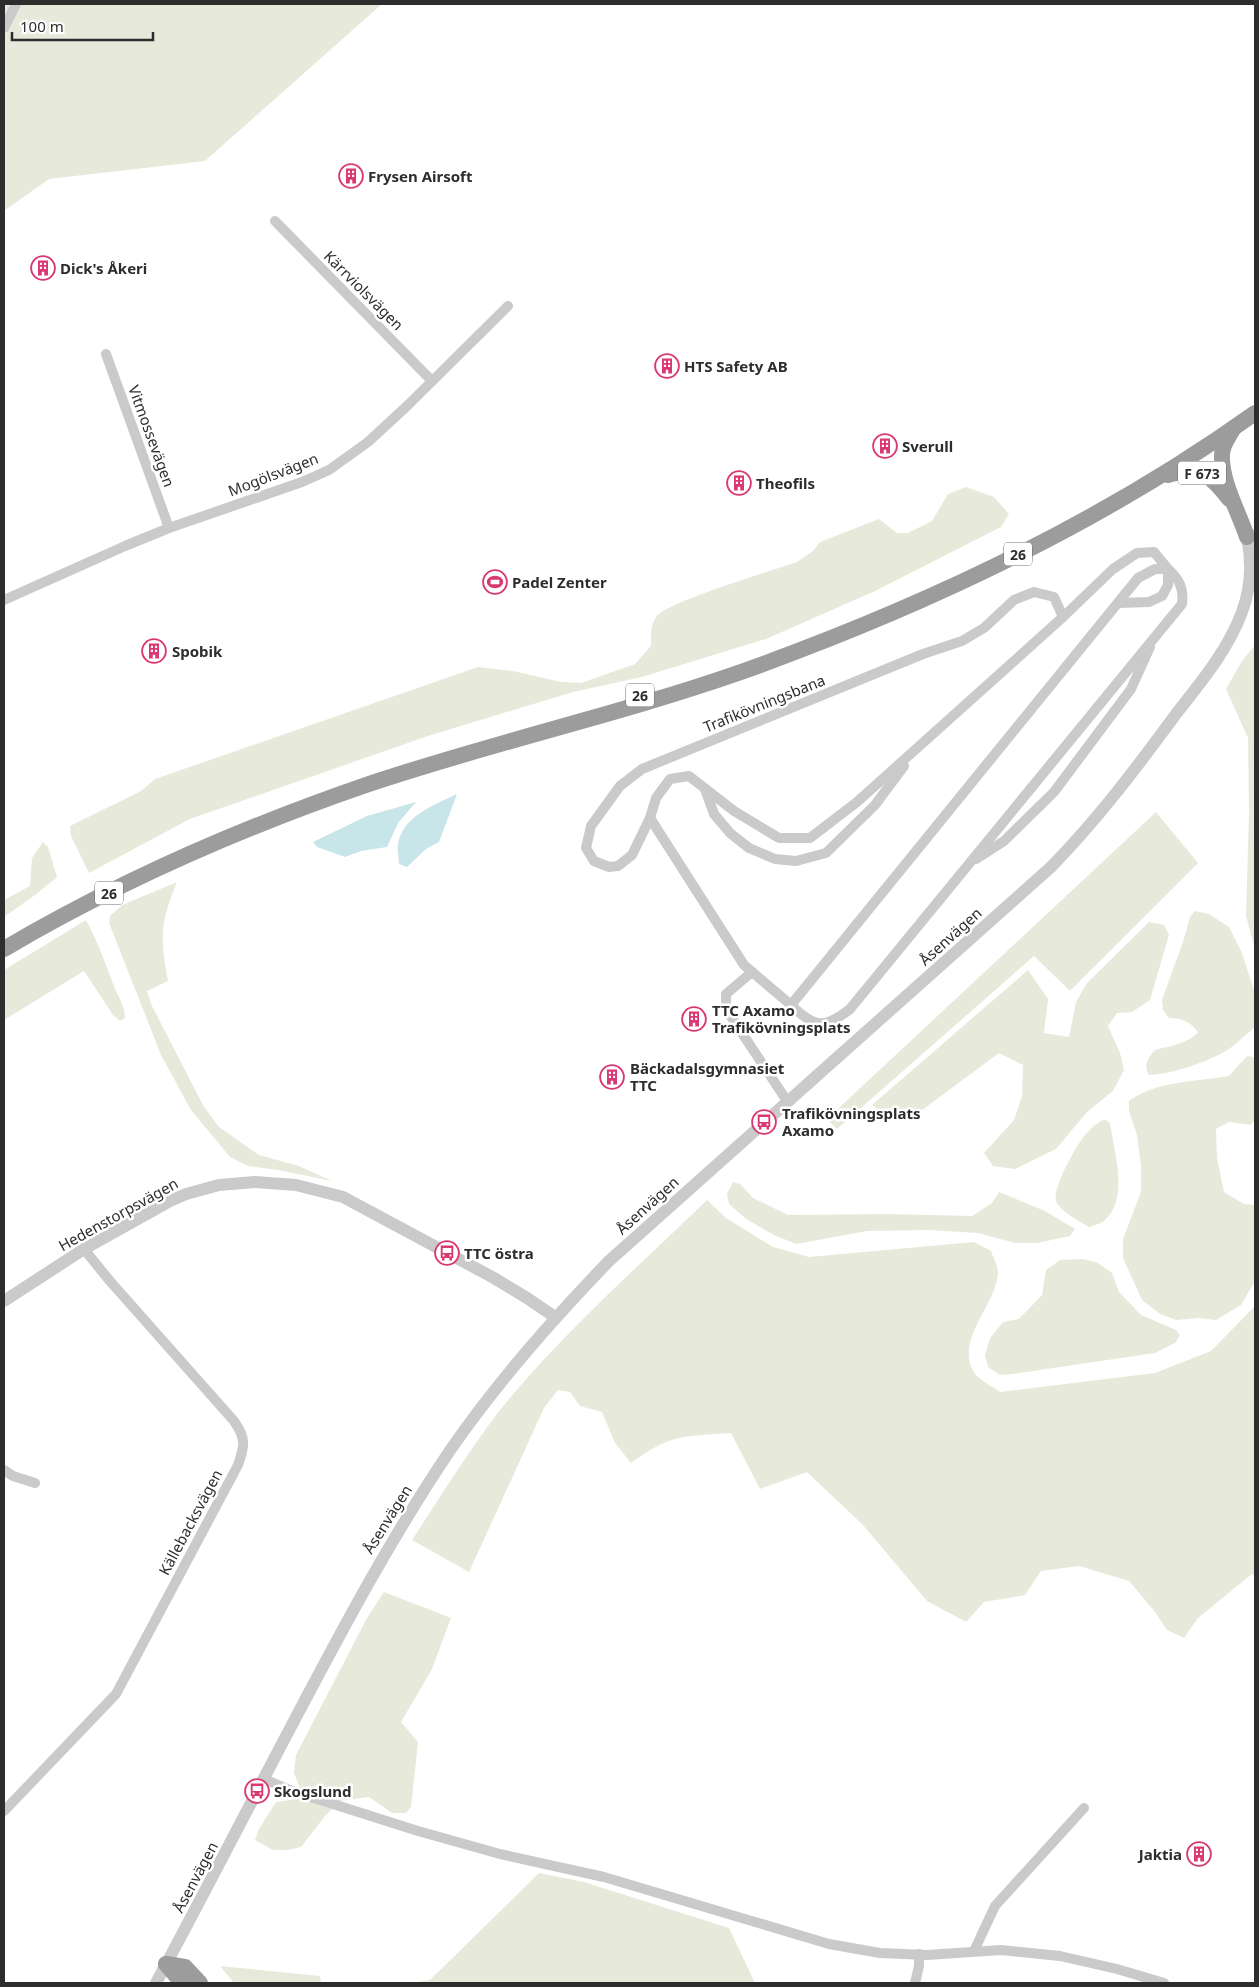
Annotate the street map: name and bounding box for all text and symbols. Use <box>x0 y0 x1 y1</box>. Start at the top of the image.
scale bar <box>12 10 154 42</box>
text: 100 m <box>20 16 64 36</box>
building icon: Frysen Airsoft <box>338 163 364 189</box>
place label: Frysen Airsoft <box>368 166 473 186</box>
street label: Kärrviolsvägen <box>320 246 408 334</box>
building icon: Dick's Åkeri <box>30 255 56 281</box>
place label: Dick's Åkeri <box>60 258 147 278</box>
building icon: HTS Safety AB <box>654 353 680 379</box>
place label: HTS Safety AB <box>684 356 788 376</box>
street label: Vitmossevägen <box>124 382 180 490</box>
building icon: Sverull <box>872 433 898 459</box>
place label: Sverull <box>902 436 953 456</box>
street label: Mogölsvägen <box>225 448 321 500</box>
road number: F 673 <box>1178 462 1226 484</box>
building icon: Theofils <box>726 470 752 496</box>
place label: Theofils <box>756 473 815 493</box>
road number: 26 <box>1004 542 1032 566</box>
sports icon: Padel Zenter <box>482 569 508 595</box>
place label: Padel Zenter <box>512 572 607 592</box>
building icon: Spobik <box>141 638 167 664</box>
place label: Spobik <box>172 641 223 661</box>
street label: Trafikövningsbana <box>700 669 828 737</box>
road number: 26 <box>626 684 654 706</box>
road number: 26 <box>95 881 123 904</box>
street label: Åsenvägen <box>915 903 985 969</box>
place label: TTC Axamo Trafikövningsplats <box>712 1000 850 1037</box>
building icon: TTC Axamo Trafikövningsplats <box>681 1006 707 1032</box>
place label: Bäckadalsgymnasiet TTC <box>630 1058 785 1095</box>
building icon: Bäckadalsgymnasiet TTC <box>599 1064 625 1090</box>
place label: Trafikövningsplats Axamo <box>782 1103 920 1140</box>
bus stop icon: Trafikövningsplats Axamo <box>751 1109 777 1135</box>
street label: Åsenvägen <box>612 1172 682 1238</box>
street label: Hedenstorpsvägen <box>55 1173 181 1255</box>
bus stop icon: TTC östra <box>434 1240 460 1266</box>
place label: TTC östra <box>464 1243 534 1263</box>
street label: Källebacksvägen <box>154 1466 226 1578</box>
street label: Åsenvägen <box>358 1481 416 1557</box>
bus stop icon: Skogslund <box>244 1778 270 1804</box>
place label: Skogslund <box>274 1781 351 1801</box>
street label: Åsenvägen <box>168 1838 222 1916</box>
building icon: Jaktia <box>1186 1841 1212 1867</box>
place label: Jaktia <box>1137 1844 1182 1864</box>

